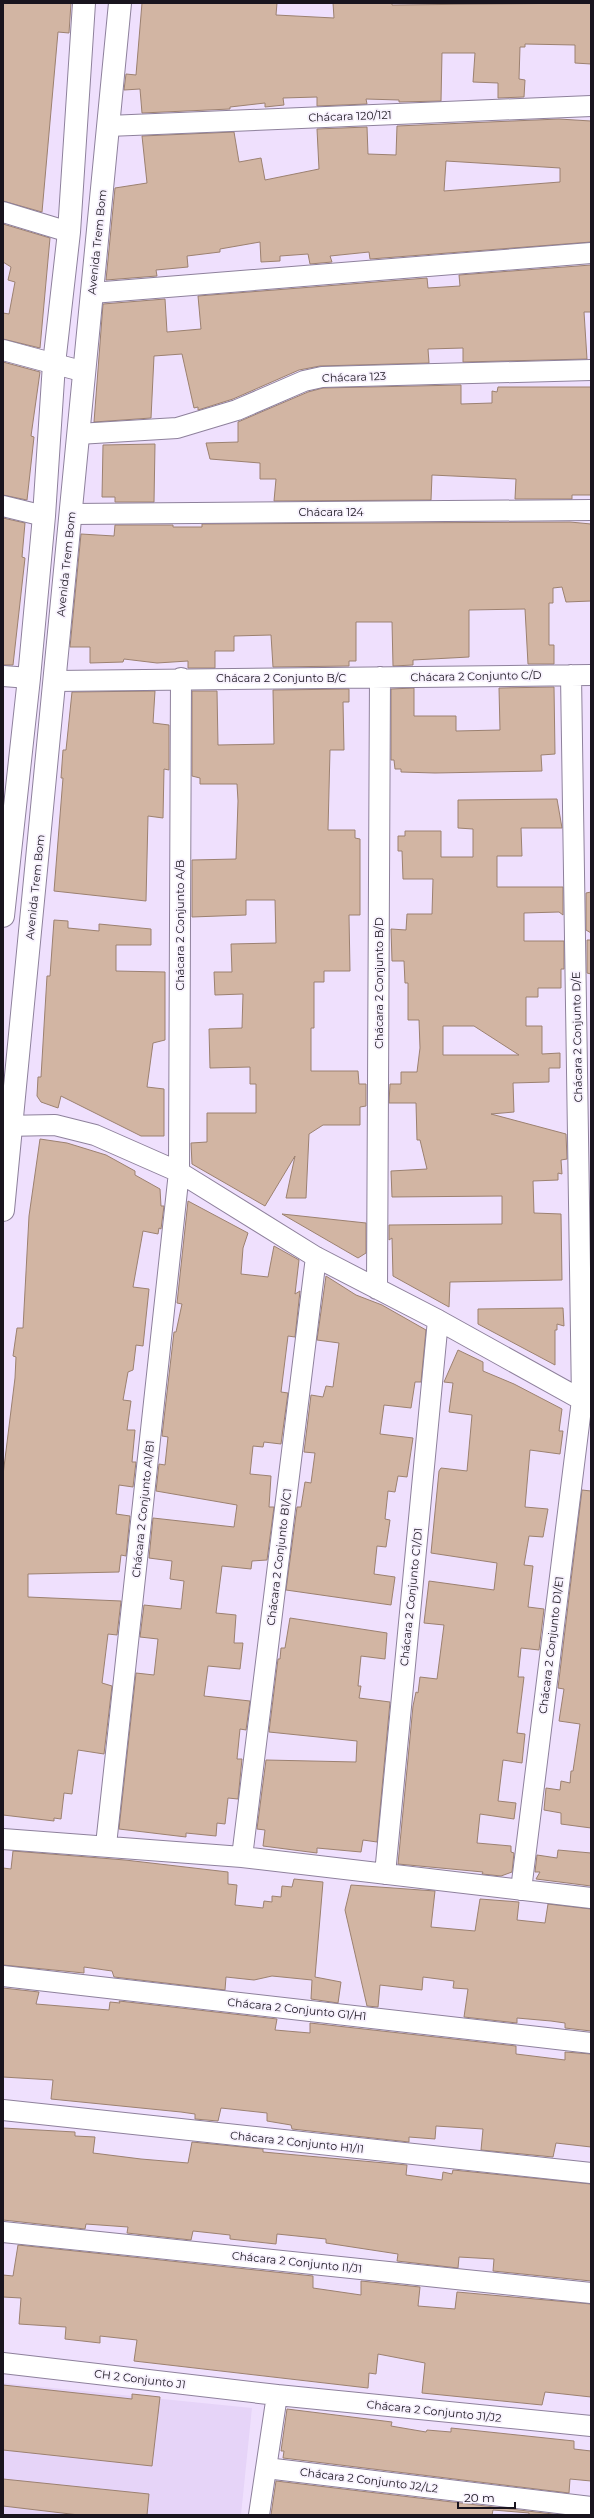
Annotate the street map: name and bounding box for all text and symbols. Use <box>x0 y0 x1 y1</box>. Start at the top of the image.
street label: Chácara 120/121 <box>308 108 392 124</box>
street label: Avenida Trem Bom <box>85 189 109 295</box>
street label: Chácara 123 <box>322 369 386 385</box>
street label: Chácara 124 <box>299 505 364 519</box>
street label: Avenida Trem Bom <box>54 511 78 617</box>
street label: Chácara 2 Conjunto C/D <box>410 668 542 684</box>
street label: Chácara 2 Conjunto B/C <box>216 671 346 685</box>
street label: Avenida Trem Bom <box>23 834 47 940</box>
street label: Chácara 2 Conjunto A/B <box>173 860 187 990</box>
street label: Chácara 2 Conjunto B/D <box>372 917 386 1049</box>
street label: Chácara 2 Conjunto D/E <box>569 972 585 1102</box>
street label: Chácara 2 Conjunto A1/B1 <box>129 1440 157 1578</box>
street label: Chácara 2 Conjunto B1/C1 <box>264 1488 294 1626</box>
street label: Chácara 2 Conjunto C1/D1 <box>397 1527 425 1667</box>
street label: Chácara 2 Conjunto D1/E1 <box>536 1575 566 1715</box>
street label: Chácara 2 Conjunto G1/H1 <box>227 1995 367 2023</box>
street label: Chácara 2 Conjunto H1/I1 <box>229 2128 365 2156</box>
street label: Chácara 2 Conjunto I1/J1 <box>231 2248 363 2276</box>
street label: CH 2 Conjunto J1 <box>93 2366 187 2392</box>
street label: Chácara 2 Conjunto J1/J2 <box>366 2397 502 2425</box>
street label: Chácara 2 Conjunto J2/L2 <box>299 2465 439 2495</box>
scale bar <box>458 2484 515 2510</box>
text: 20 m <box>464 2490 495 2505</box>

